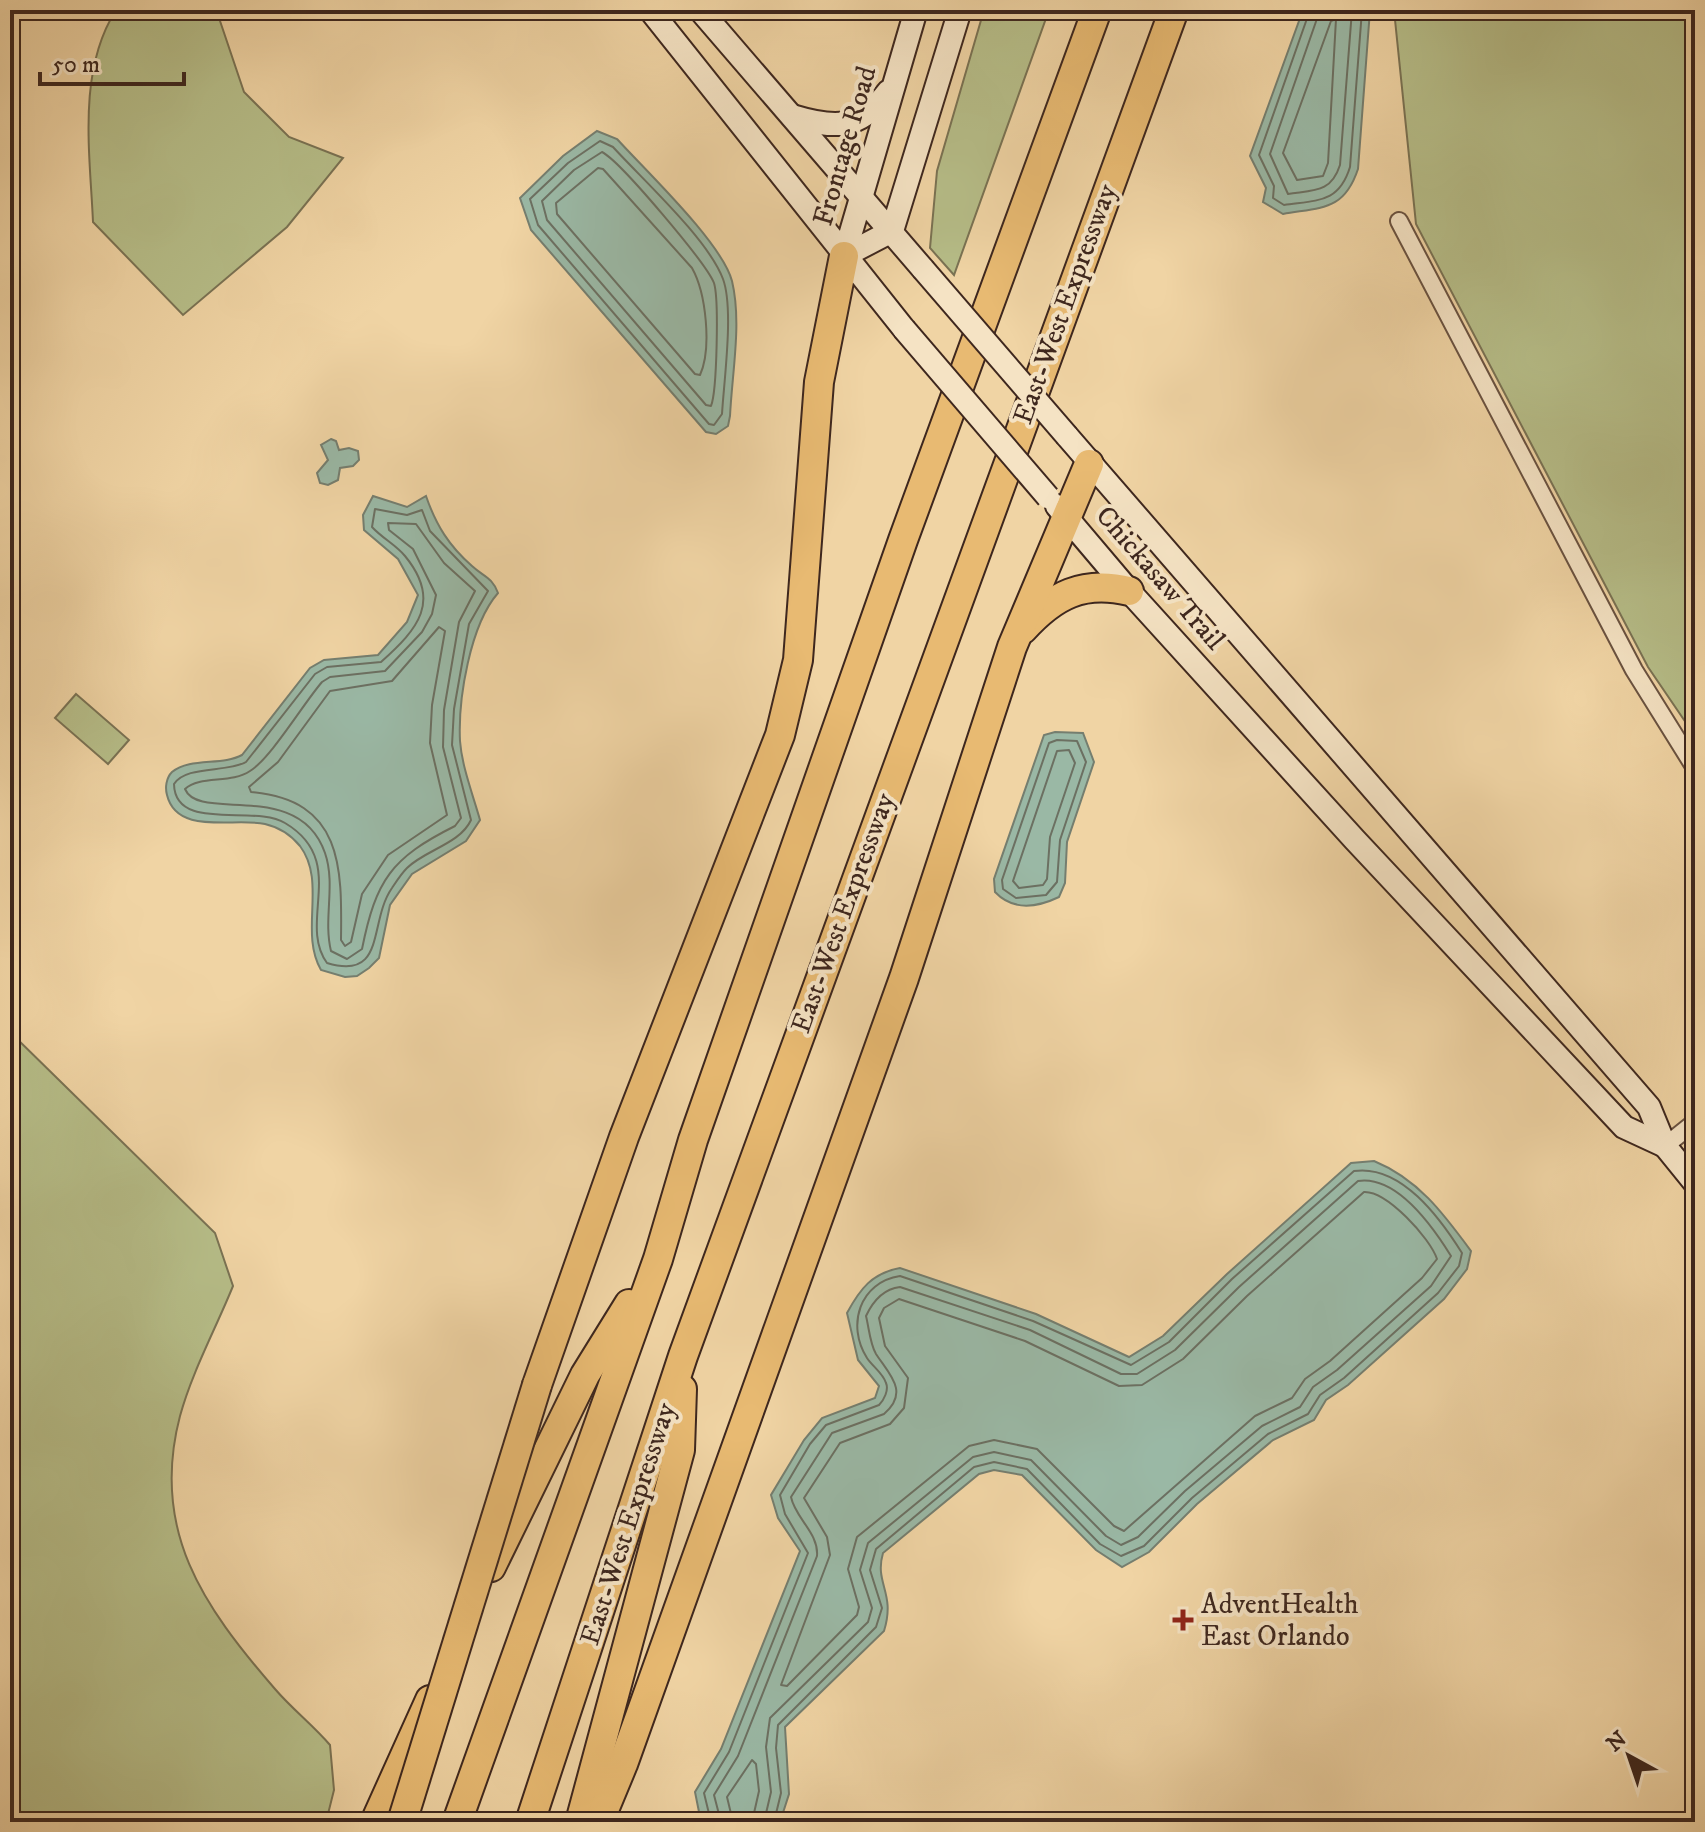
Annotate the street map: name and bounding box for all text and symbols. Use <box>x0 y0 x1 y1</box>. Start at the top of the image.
scale bar <box>40 36 184 86</box>
text: 50 m <box>52 50 100 80</box>
street label: Frontage Road <box>806 62 884 230</box>
street label: East-West Expressway <box>1005 179 1125 429</box>
street label: Chickasaw Trail <box>1088 499 1233 658</box>
street label: East-West Expressway <box>783 788 903 1038</box>
street label: East-West Expressway <box>572 1398 684 1650</box>
place label: AdventHealth East Orlando <box>1201 1587 1359 1654</box>
marker: AdventHealth East Orlando <box>1172 1609 1194 1631</box>
north arrow <box>1589 1716 1669 1796</box>
text: N <box>1602 1726 1633 1758</box>

